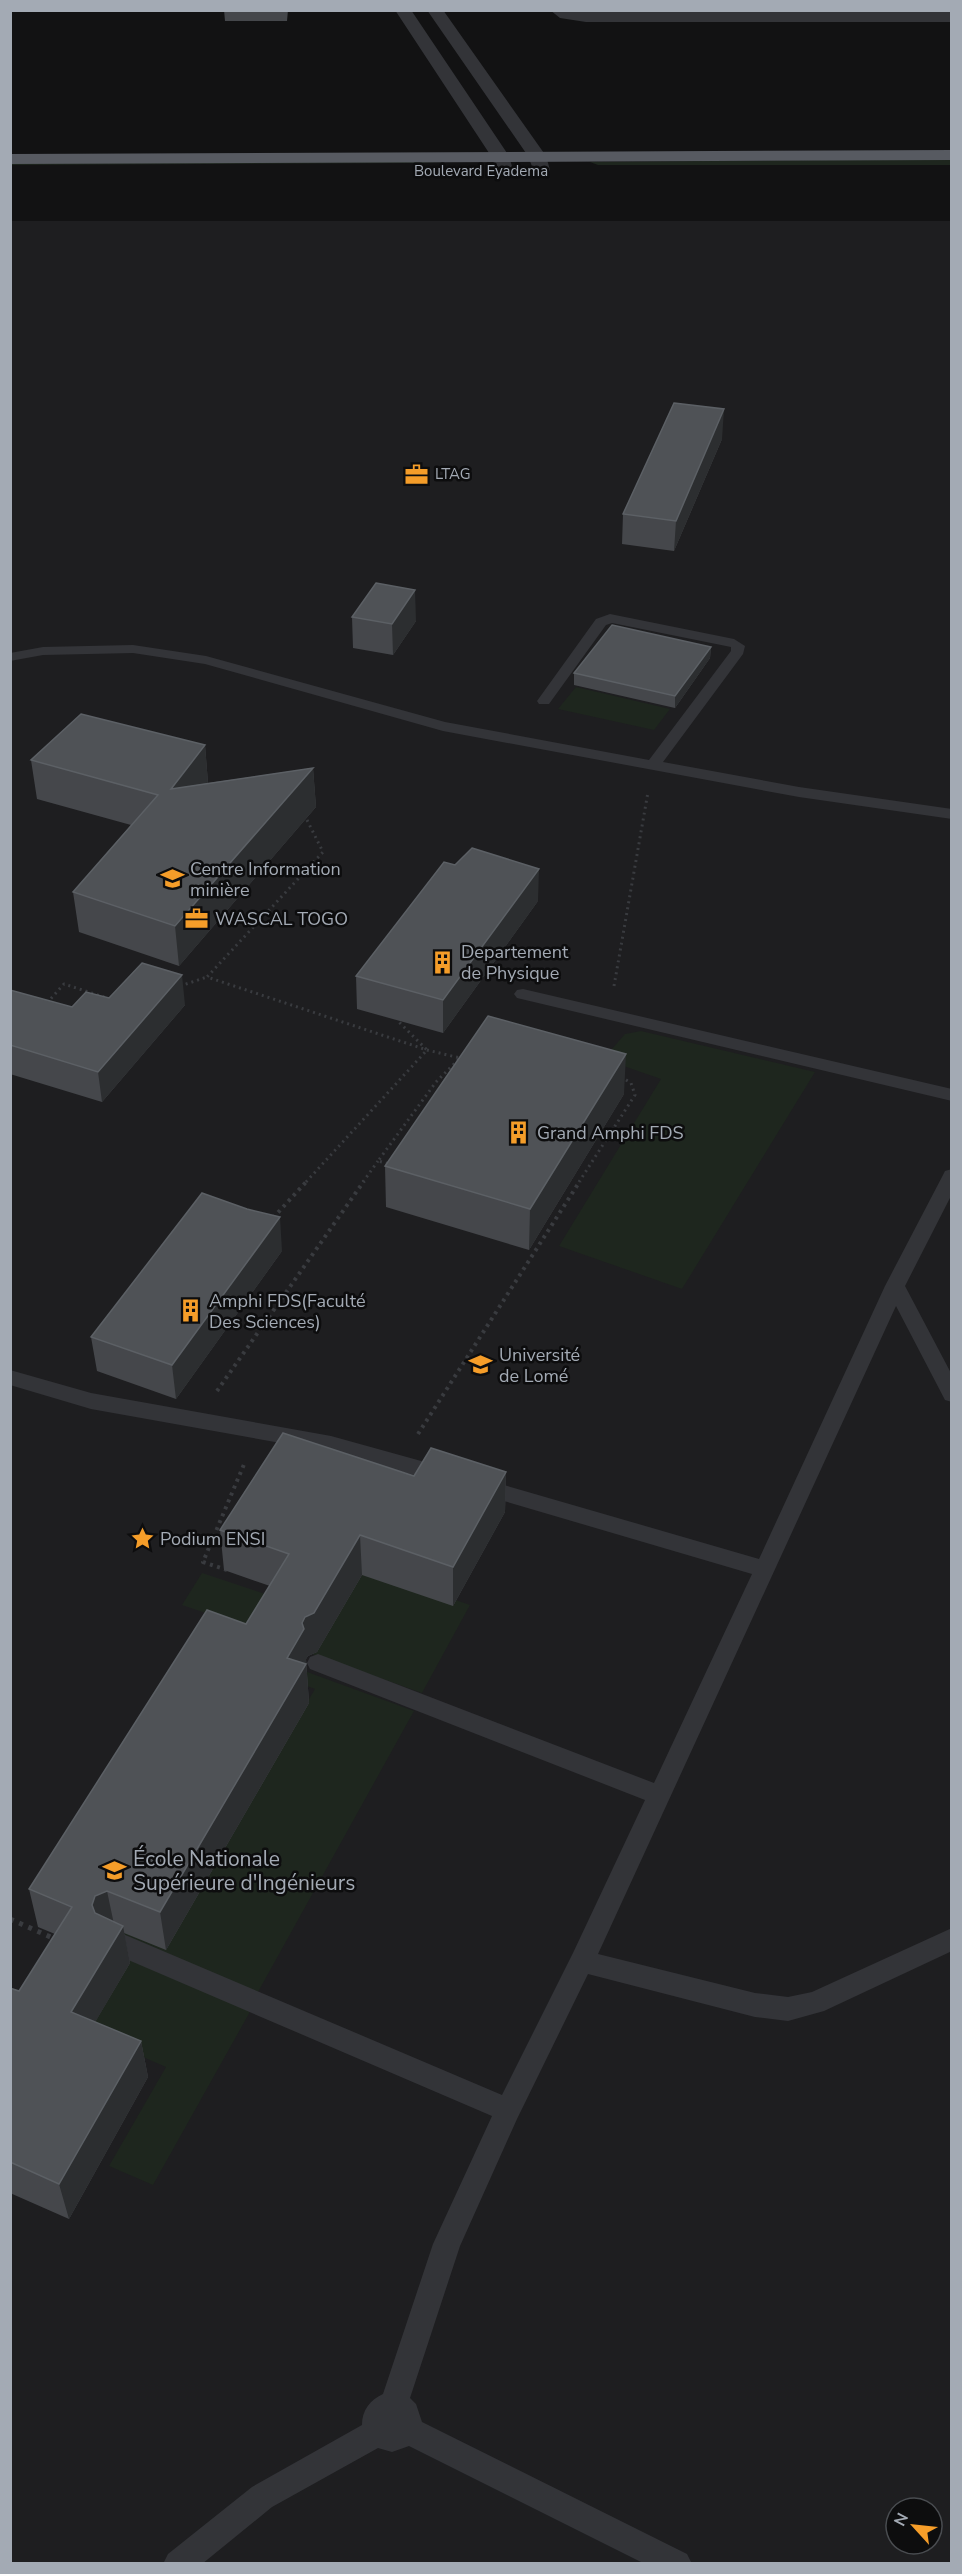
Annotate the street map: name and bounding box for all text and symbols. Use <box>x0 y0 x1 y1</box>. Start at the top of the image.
street label: Boulevard Eyadema <box>414 161 548 181</box>
office icon: LTAG <box>404 461 430 487</box>
place label: LTAG <box>435 464 471 484</box>
place label: Centre Information minière <box>190 857 341 902</box>
school or university icon: Centre Information minière <box>159 866 185 892</box>
office icon: WASCAL TOGO <box>184 906 210 932</box>
place label: WASCAL TOGO <box>215 907 348 931</box>
place label: Departement de Physique <box>461 940 569 985</box>
building icon: Departement de Physique <box>430 949 456 975</box>
building icon: Grand Amphi FDS <box>506 1120 532 1146</box>
place label: Grand Amphi FDS <box>537 1121 684 1145</box>
place label: Amphi FDS(Faculté Des Sciences) <box>209 1289 365 1334</box>
building icon: Amphi FDS(Faculté Des Sciences) <box>178 1298 204 1324</box>
place label: Université de Lomé <box>499 1343 580 1388</box>
school or university icon: Université de Lomé <box>468 1352 494 1378</box>
place icon: Podium ENSI <box>129 1526 155 1552</box>
place label: Podium ENSI <box>160 1527 265 1551</box>
place label: École Nationale Supérieure d'Ingénieurs <box>133 1845 355 1897</box>
school or university icon: École Nationale Supérieure d'Ingénieurs <box>102 1858 128 1884</box>
north arrow <box>884 2496 944 2556</box>
text: N <box>889 2509 914 2530</box>

